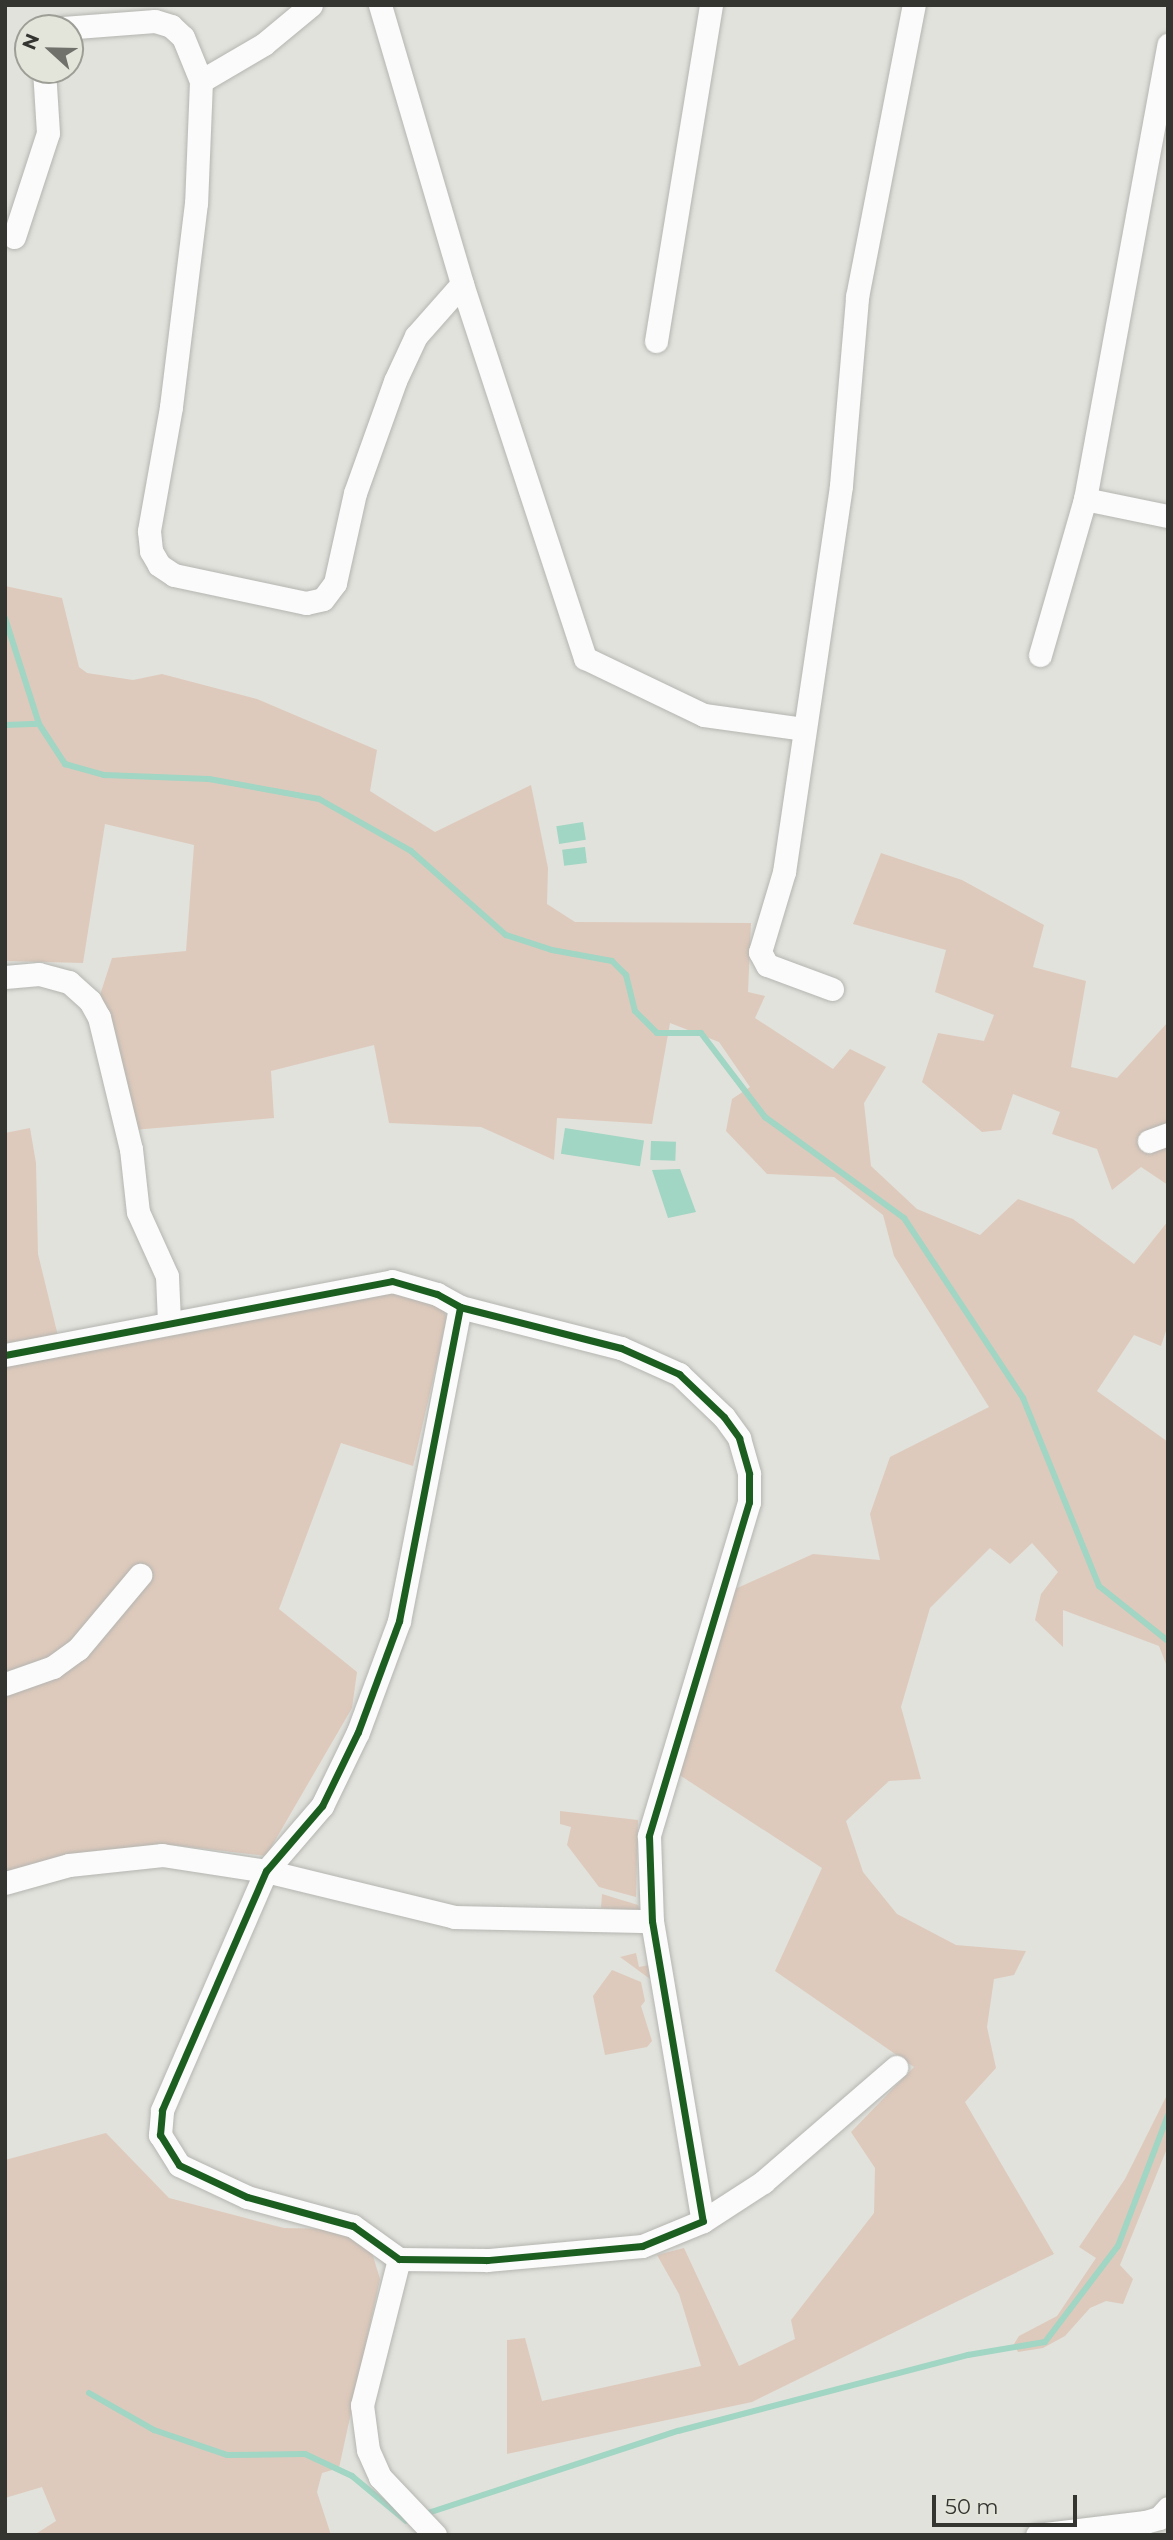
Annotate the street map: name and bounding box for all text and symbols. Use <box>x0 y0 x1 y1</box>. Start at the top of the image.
north arrow <box>14 14 84 84</box>
text: N <box>17 30 44 53</box>
scale bar <box>935 2480 1080 2524</box>
text: 50 m <box>945 2494 999 2519</box>

